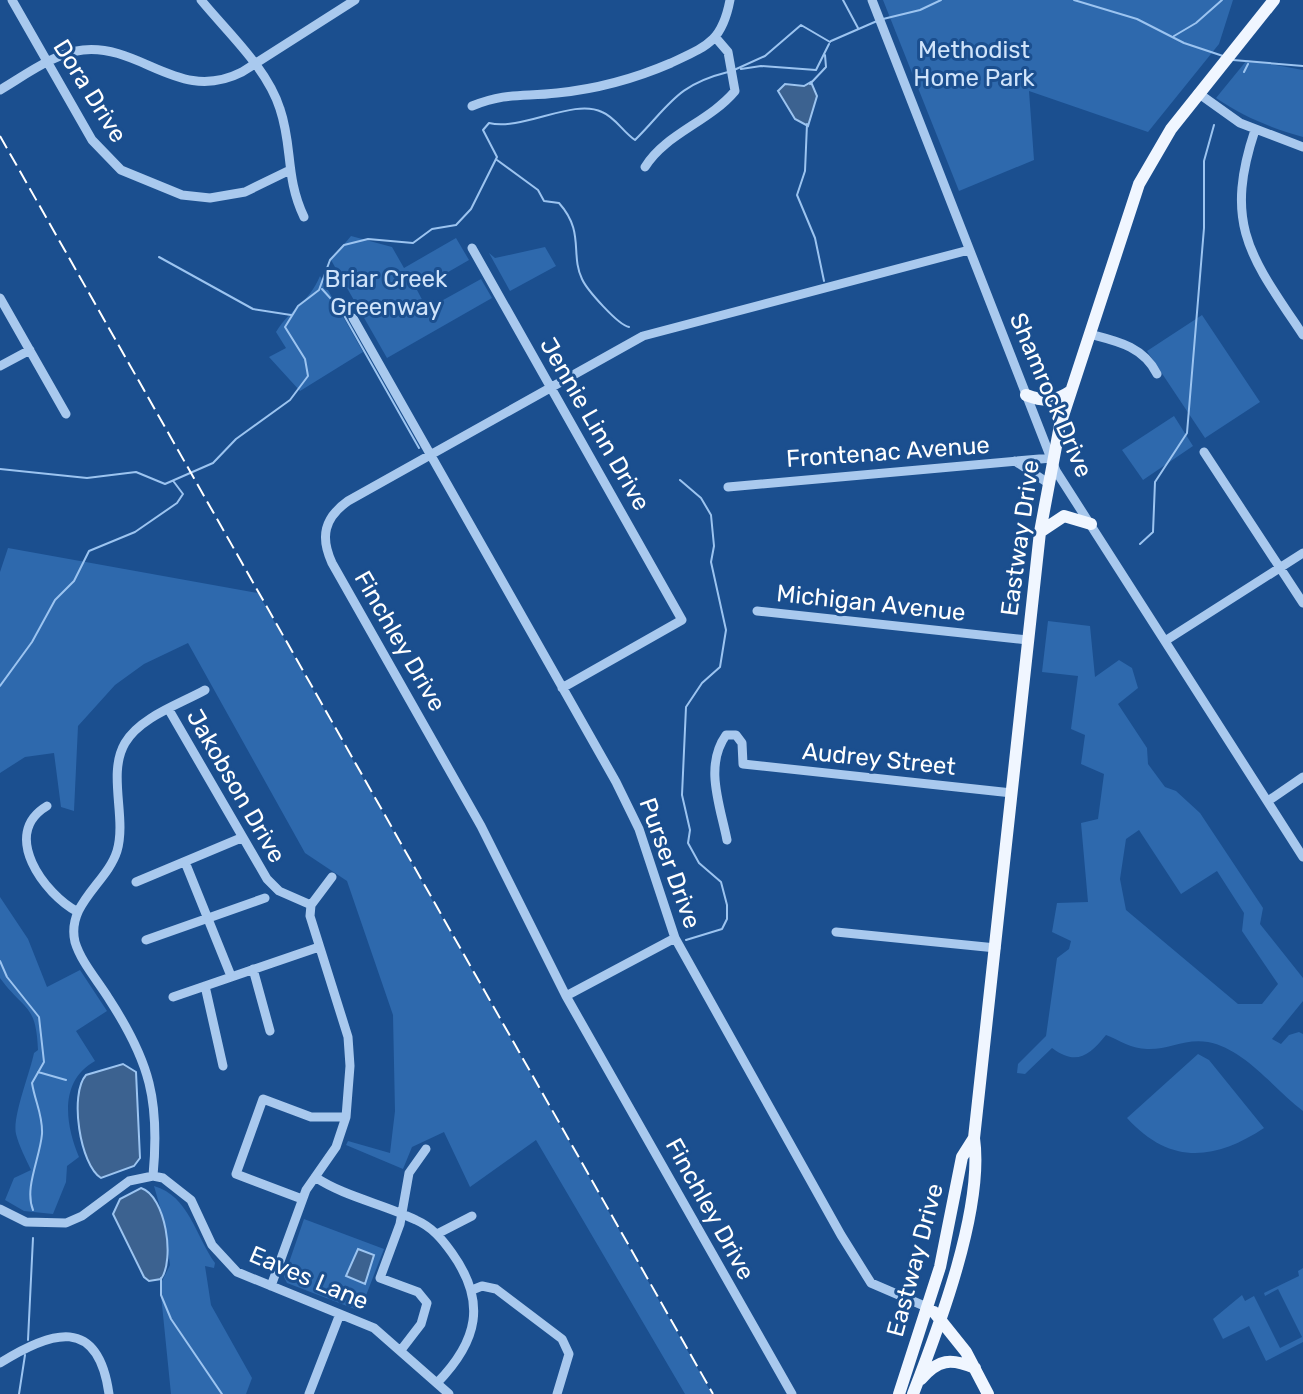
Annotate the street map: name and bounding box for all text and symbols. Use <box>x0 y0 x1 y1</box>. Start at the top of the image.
street label: Dora Drive <box>47 34 133 148</box>
park label: Methodist Home Park <box>913 36 1035 92</box>
park label: Briar Creek Greenway <box>325 265 448 321</box>
street label: Shamrock Drive <box>1004 309 1098 481</box>
street label: Jennie Linn Drive <box>534 333 656 515</box>
street label: Frontenac Avenue <box>785 431 991 473</box>
street label: Eastway Drive <box>995 458 1045 618</box>
street label: Finchley Drive <box>349 566 451 716</box>
street label: Michigan Avenue <box>775 579 967 627</box>
street label: Jakobson Drive <box>181 704 291 868</box>
street label: Audrey Street <box>801 737 957 781</box>
street label: Purser Drive <box>633 794 707 932</box>
street label: Finchley Drive <box>660 1133 760 1285</box>
street label: Eastway Drive <box>881 1180 949 1340</box>
street label: Eaves Lane <box>245 1240 373 1316</box>

